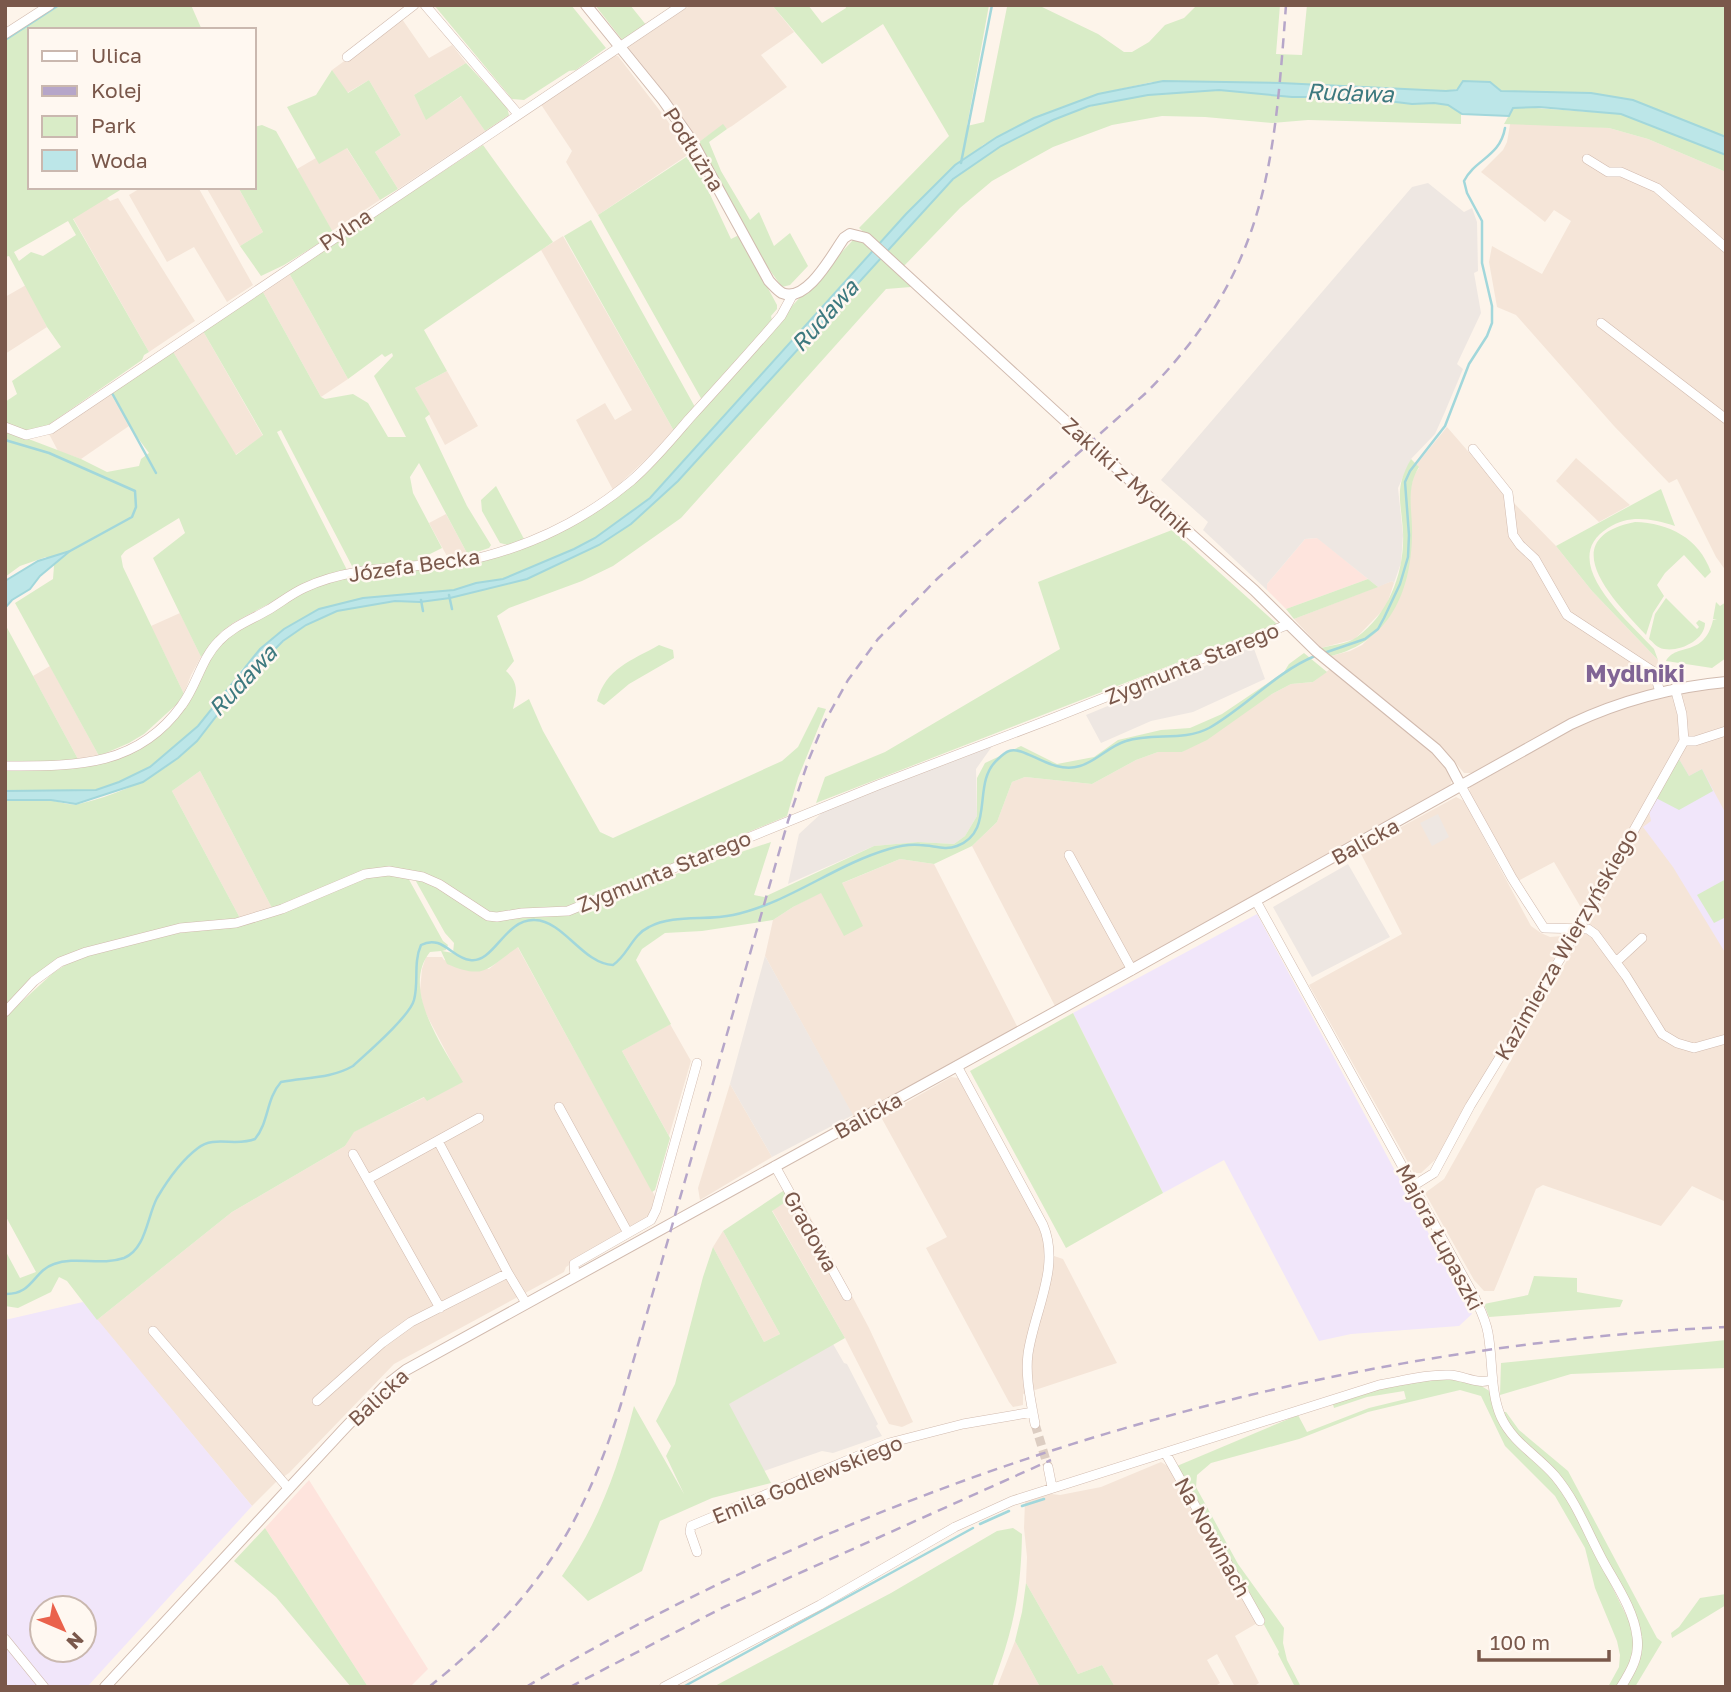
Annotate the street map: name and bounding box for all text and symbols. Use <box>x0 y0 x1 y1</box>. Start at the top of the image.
legend <box>28 28 256 189</box>
text: Ulica <box>91 42 142 68</box>
water label: Rudawa <box>1306 76 1395 108</box>
text: Kolej <box>91 77 142 103</box>
street label: Podłużna <box>658 102 730 196</box>
text: Park <box>91 112 137 138</box>
text: Woda <box>91 147 148 173</box>
street label: Pylna <box>314 202 376 256</box>
water label: Rudawa <box>784 272 864 357</box>
street label: Zakliki z Mydlnik <box>1057 412 1199 543</box>
street label: Józefa Becka <box>347 543 481 587</box>
street label: Zygmunta Starego <box>1101 616 1283 710</box>
water label: Rudawa <box>202 638 283 721</box>
district label: Mydlniki <box>1585 658 1685 687</box>
street label: Balicka <box>1327 812 1403 870</box>
street label: Kazimierza Wierzyńskiego <box>1489 823 1643 1065</box>
street label: Zygmunta Starego <box>573 824 755 918</box>
street label: Balicka <box>830 1086 906 1144</box>
street label: Majora Łupaszki <box>1390 1159 1490 1315</box>
street label: Gradowa <box>778 1186 844 1276</box>
street label: Balicka <box>342 1363 414 1431</box>
street label: Emila Godlewskiego <box>708 1429 906 1529</box>
street label: Na Nowinach <box>1169 1472 1257 1602</box>
north arrow <box>28 1594 98 1664</box>
scale bar <box>1479 1618 1608 1662</box>
text: N <box>62 1628 89 1654</box>
text: 100 m <box>1490 1629 1550 1655</box>

